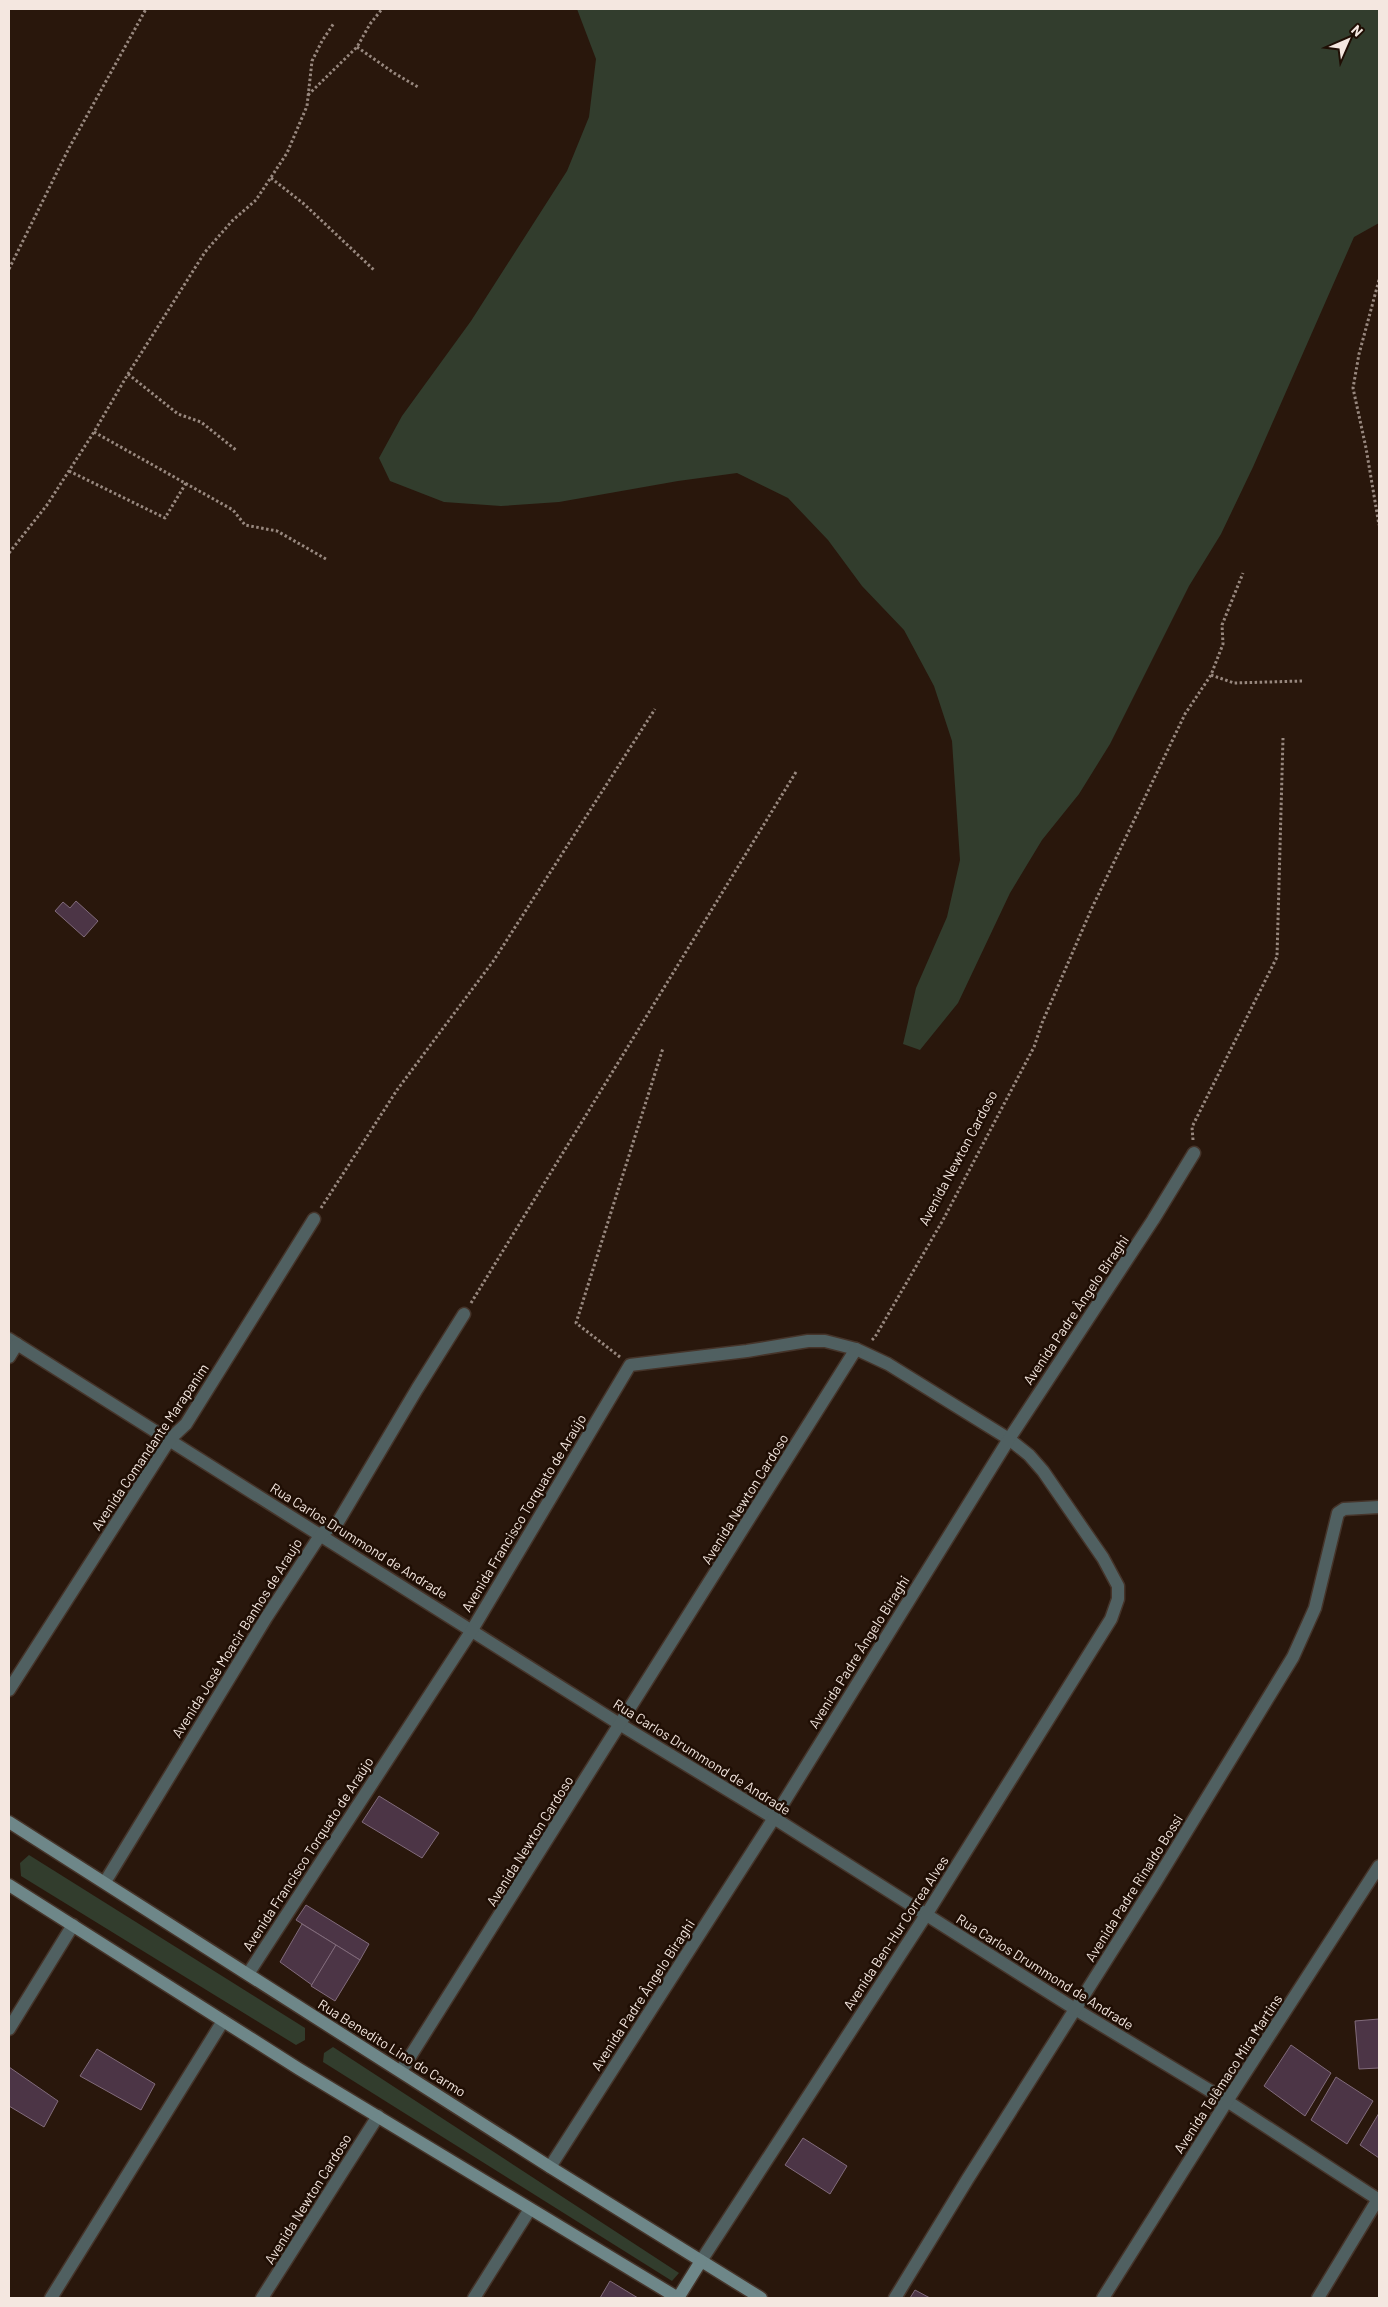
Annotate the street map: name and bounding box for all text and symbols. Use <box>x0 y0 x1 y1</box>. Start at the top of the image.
north arrow <box>1323 15 1373 65</box>
text: N <box>1348 21 1367 40</box>
street label: Avenida Newton Cardoso <box>915 1087 1000 1228</box>
street label: Avenida Padre Ângelo Biraghi <box>1019 1232 1132 1388</box>
street label: Avenida Comandante Marapanim <box>87 1360 212 1533</box>
street label: Avenida Francisco Torquato de Araújo <box>458 1411 590 1615</box>
street label: Avenida Newton Cardoso <box>697 1430 792 1567</box>
street label: Rua Carlos Drummond de Andrade <box>268 1479 451 1602</box>
street label: Avenida José Moacir Banhos de Araujo <box>168 1535 305 1741</box>
street label: Avenida Padre Ângelo Biraghi <box>805 1572 913 1731</box>
street label: Rua Carlos Drummond de Andrade <box>611 1695 794 1818</box>
street label: Avenida Francisco Torquato de Araújo <box>238 1754 377 1954</box>
street label: Avenida Newton Cardoso <box>482 1772 577 1909</box>
street label: Avenida Padre Rinaldo Bossi <box>1081 1811 1186 1964</box>
street label: Avenida Ben-Hur Correa Alves <box>839 1852 952 2013</box>
street label: Rua Carlos Drummond de Andrade <box>954 1910 1137 2033</box>
street label: Avenida Padre Ângelo Biraghi <box>587 1916 698 2074</box>
street label: Avenida Telêmaco Mira Martins <box>1170 1991 1286 2156</box>
street label: Rua Benedito Lino do Carmo <box>315 1995 469 2100</box>
street label: Avenida Newton Cardoso <box>260 2130 355 2267</box>

